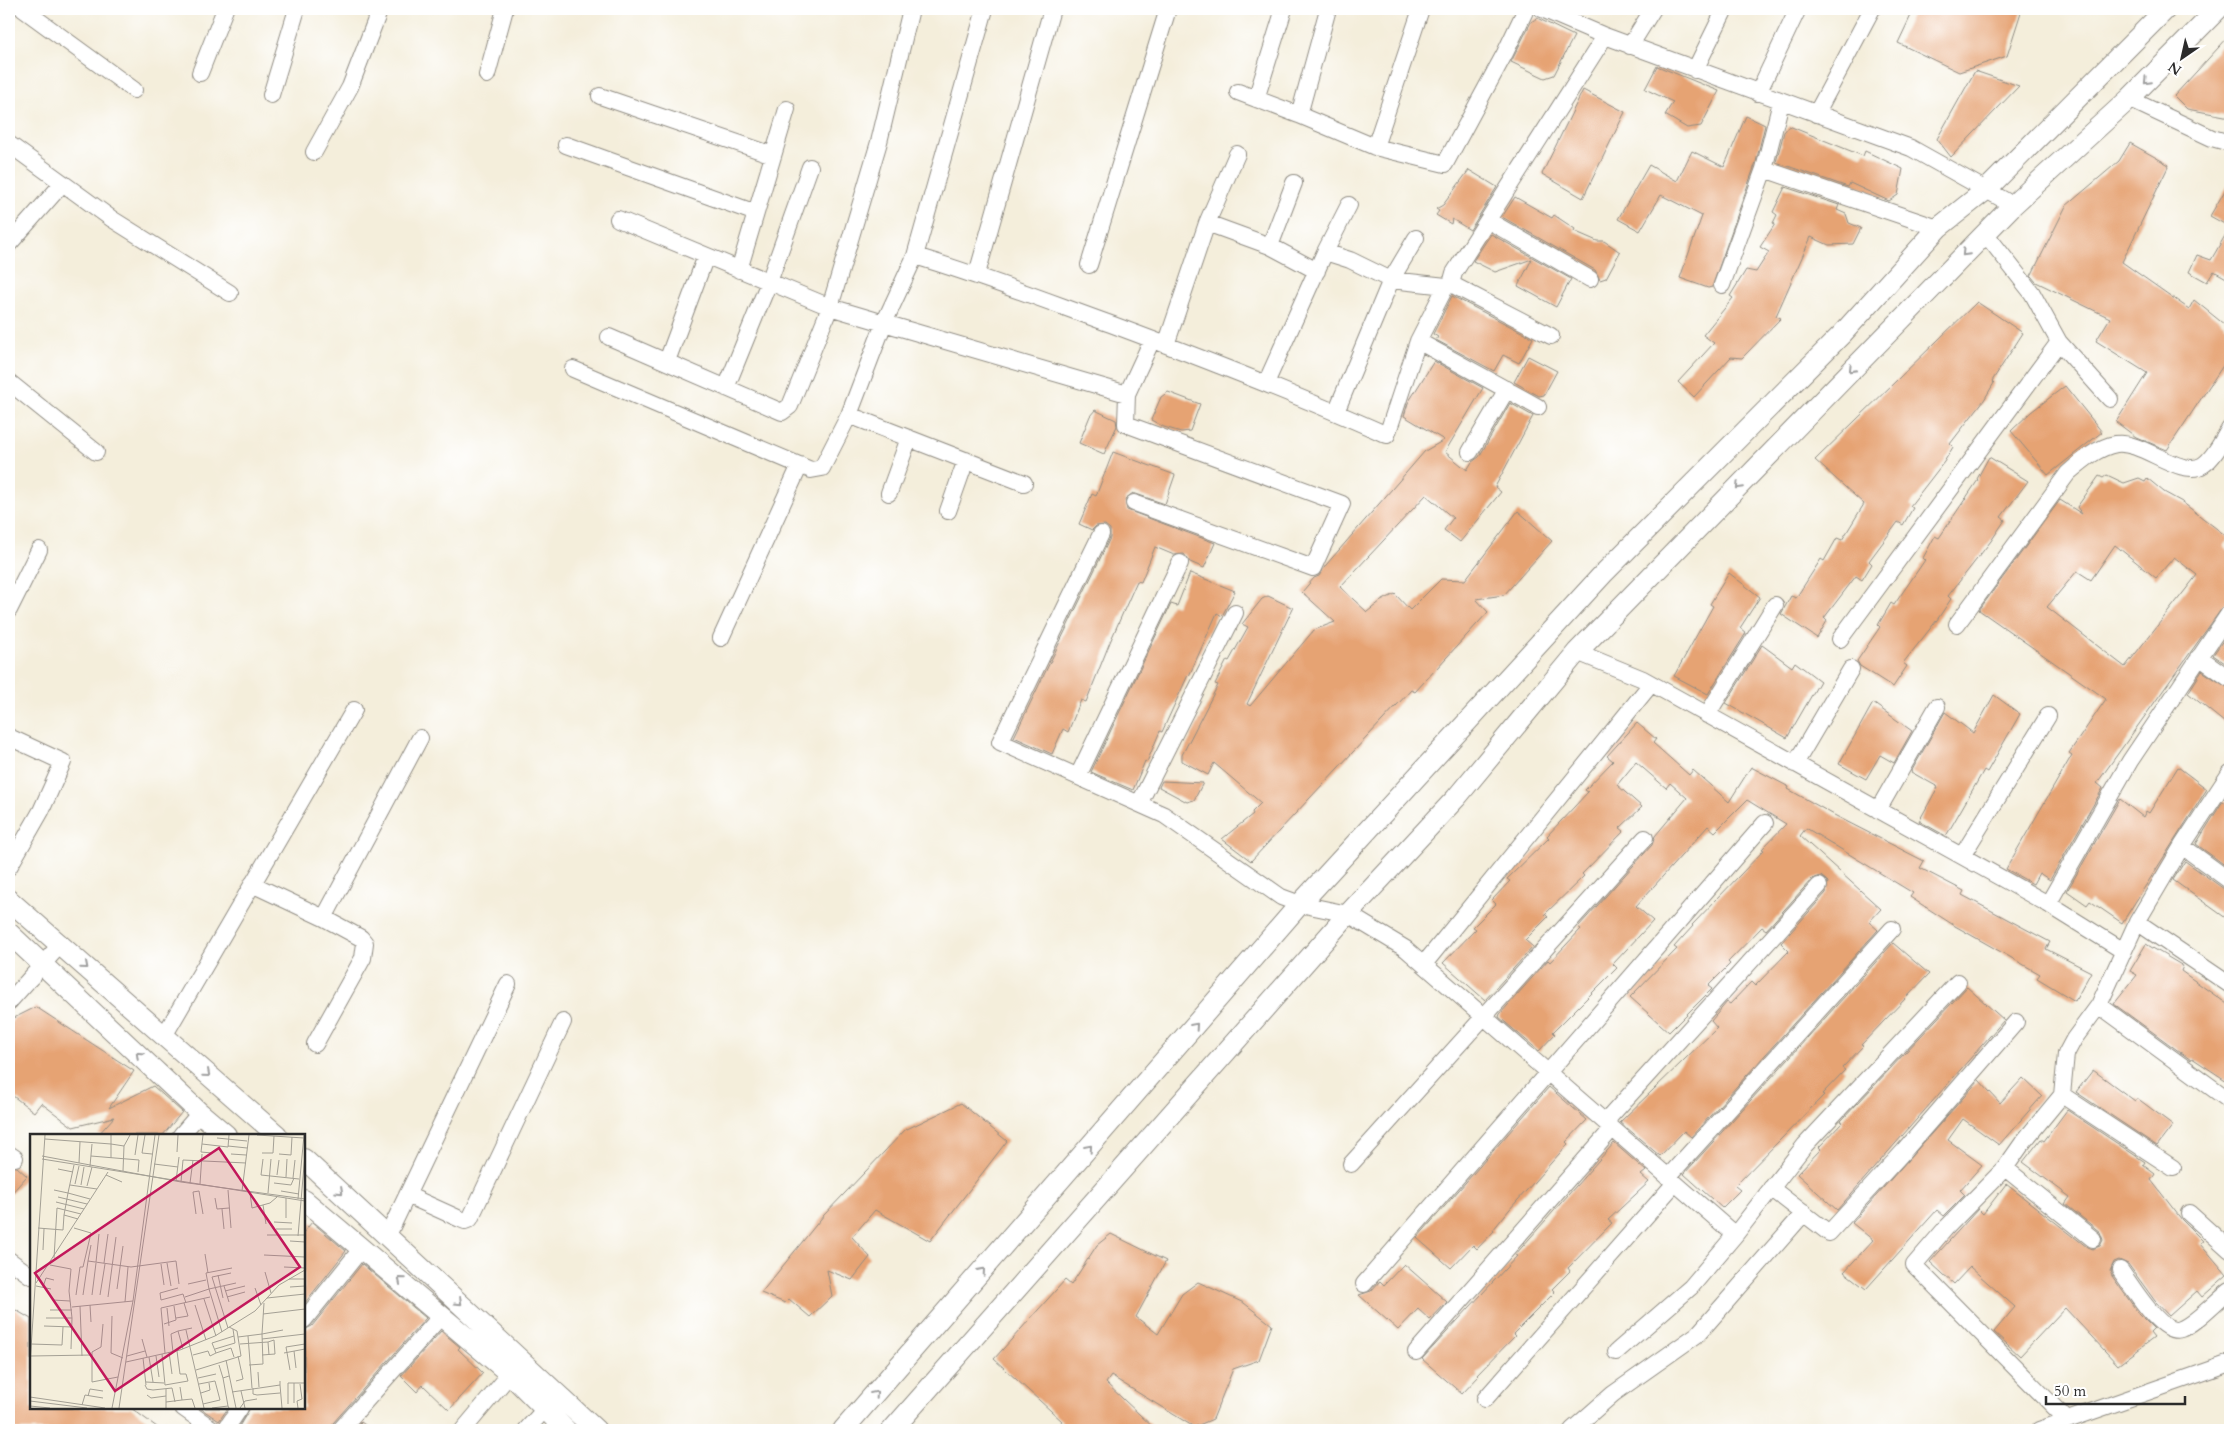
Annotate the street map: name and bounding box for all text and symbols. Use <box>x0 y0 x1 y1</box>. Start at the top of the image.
north arrow <box>2156 32 2206 82</box>
text: N <box>2165 57 2185 80</box>
one-way arrow <box>2144 75 2153 84</box>
one-way arrow <box>1962 247 1971 256</box>
one-way arrow <box>1849 364 1858 373</box>
one-way arrow <box>1736 480 1745 489</box>
one-way arrow <box>79 960 88 969</box>
one-way arrow <box>1189 1022 1198 1031</box>
one-way arrow <box>135 1052 144 1061</box>
one-way arrow <box>201 1068 210 1077</box>
inset map <box>30 1134 305 1409</box>
one-way arrow <box>1083 1145 1092 1154</box>
one-way arrow <box>335 1185 344 1194</box>
one-way arrow <box>976 1268 985 1277</box>
one-way arrow <box>397 1277 406 1286</box>
one-way arrow <box>454 1296 463 1305</box>
scale bar <box>2046 1374 2185 1406</box>
text: 50 m <box>2054 1381 2086 1401</box>
one-way arrow <box>869 1390 878 1399</box>

